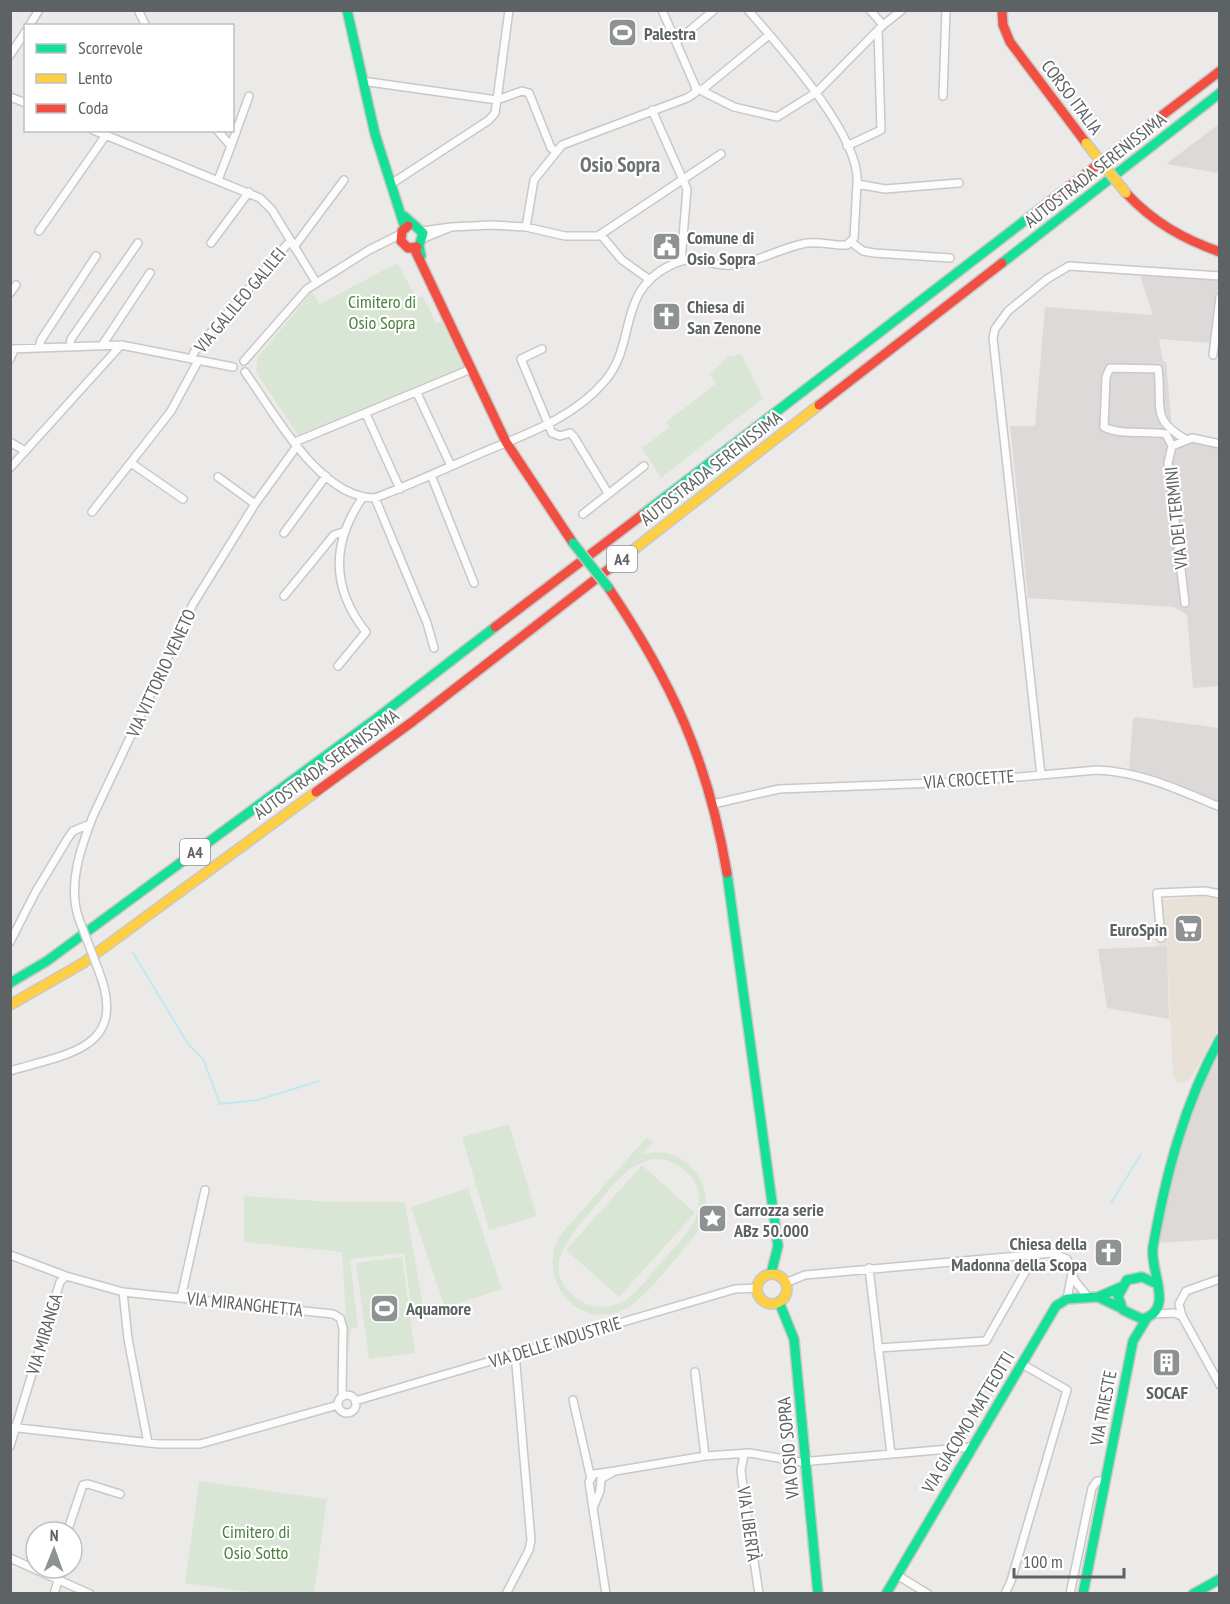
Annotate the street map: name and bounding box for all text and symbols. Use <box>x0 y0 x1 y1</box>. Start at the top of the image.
sports icon: Palestra <box>607 17 639 49</box>
place label: Palestra <box>644 22 696 45</box>
legend <box>24 24 234 132</box>
text: Scorrevole <box>78 36 143 59</box>
street label: CORSO ITALIA <box>1036 55 1108 139</box>
text: Lento <box>78 66 113 89</box>
text: Coda <box>78 96 109 119</box>
street label: AUTOSTRADA SERENISSIMA <box>1019 107 1171 233</box>
district label: Osio Sopra <box>580 151 660 178</box>
place label: Comune di Osio Sopra <box>687 226 756 270</box>
public building icon: Comune di Osio Sopra <box>650 231 682 263</box>
street label: VIA GALILEO GALILEI <box>189 243 291 358</box>
park label: Cimitero di Osio Sopra <box>348 290 416 334</box>
place label: Chiesa di San Zenone <box>687 295 761 339</box>
church icon: Chiesa di San Zenone <box>650 300 682 332</box>
street label: AUTOSTRADA SERENISSIMA <box>635 405 787 531</box>
street label: VIA DEI TERMINI <box>1159 466 1193 571</box>
road number: A4 <box>607 546 637 572</box>
street label: VIA VITTORIO VENETO <box>121 605 201 742</box>
street label: AUTOSTRADA SERENISSIMA <box>249 703 403 824</box>
street label: VIA CROCETTE <box>922 764 1015 794</box>
road number: A4 <box>180 839 210 865</box>
supermarket icon: EuroSpin <box>1172 913 1204 945</box>
place label: EuroSpin <box>1110 918 1167 941</box>
place label: Carrozza serie ABz 50.000 <box>733 1198 824 1242</box>
place icon: Carrozza serie ABz 50.000 <box>697 1203 729 1235</box>
place label: Chiesa della Madonna della Scopa <box>951 1232 1087 1276</box>
church icon: Chiesa della Madonna della Scopa <box>1092 1237 1124 1269</box>
street label: VIA MIRANGHETTA <box>185 1286 305 1322</box>
street label: VIA MIRANGA <box>20 1290 67 1378</box>
sports icon: Aquamore <box>369 1292 401 1324</box>
place label: Aquamore <box>405 1297 471 1320</box>
street label: VIA DELLE INDUSTRIE <box>485 1311 624 1373</box>
street label: VIA GIACOMO MATTEOTTI <box>916 1347 1019 1498</box>
building icon: SOCAF <box>1151 1347 1183 1379</box>
street label: VIA TRIESTE <box>1084 1369 1122 1448</box>
place label: SOCAF <box>1146 1381 1188 1404</box>
street label: VIA OSIO SOPRA <box>772 1396 804 1501</box>
street label: VIA LIBERTÀ <box>732 1484 766 1563</box>
north arrow <box>24 1520 84 1580</box>
park label: Cimitero di Osio Sotto <box>222 1520 290 1564</box>
text: N <box>50 1525 59 1545</box>
scale bar <box>1014 1541 1124 1579</box>
text: 100 m <box>1023 1550 1063 1573</box>

